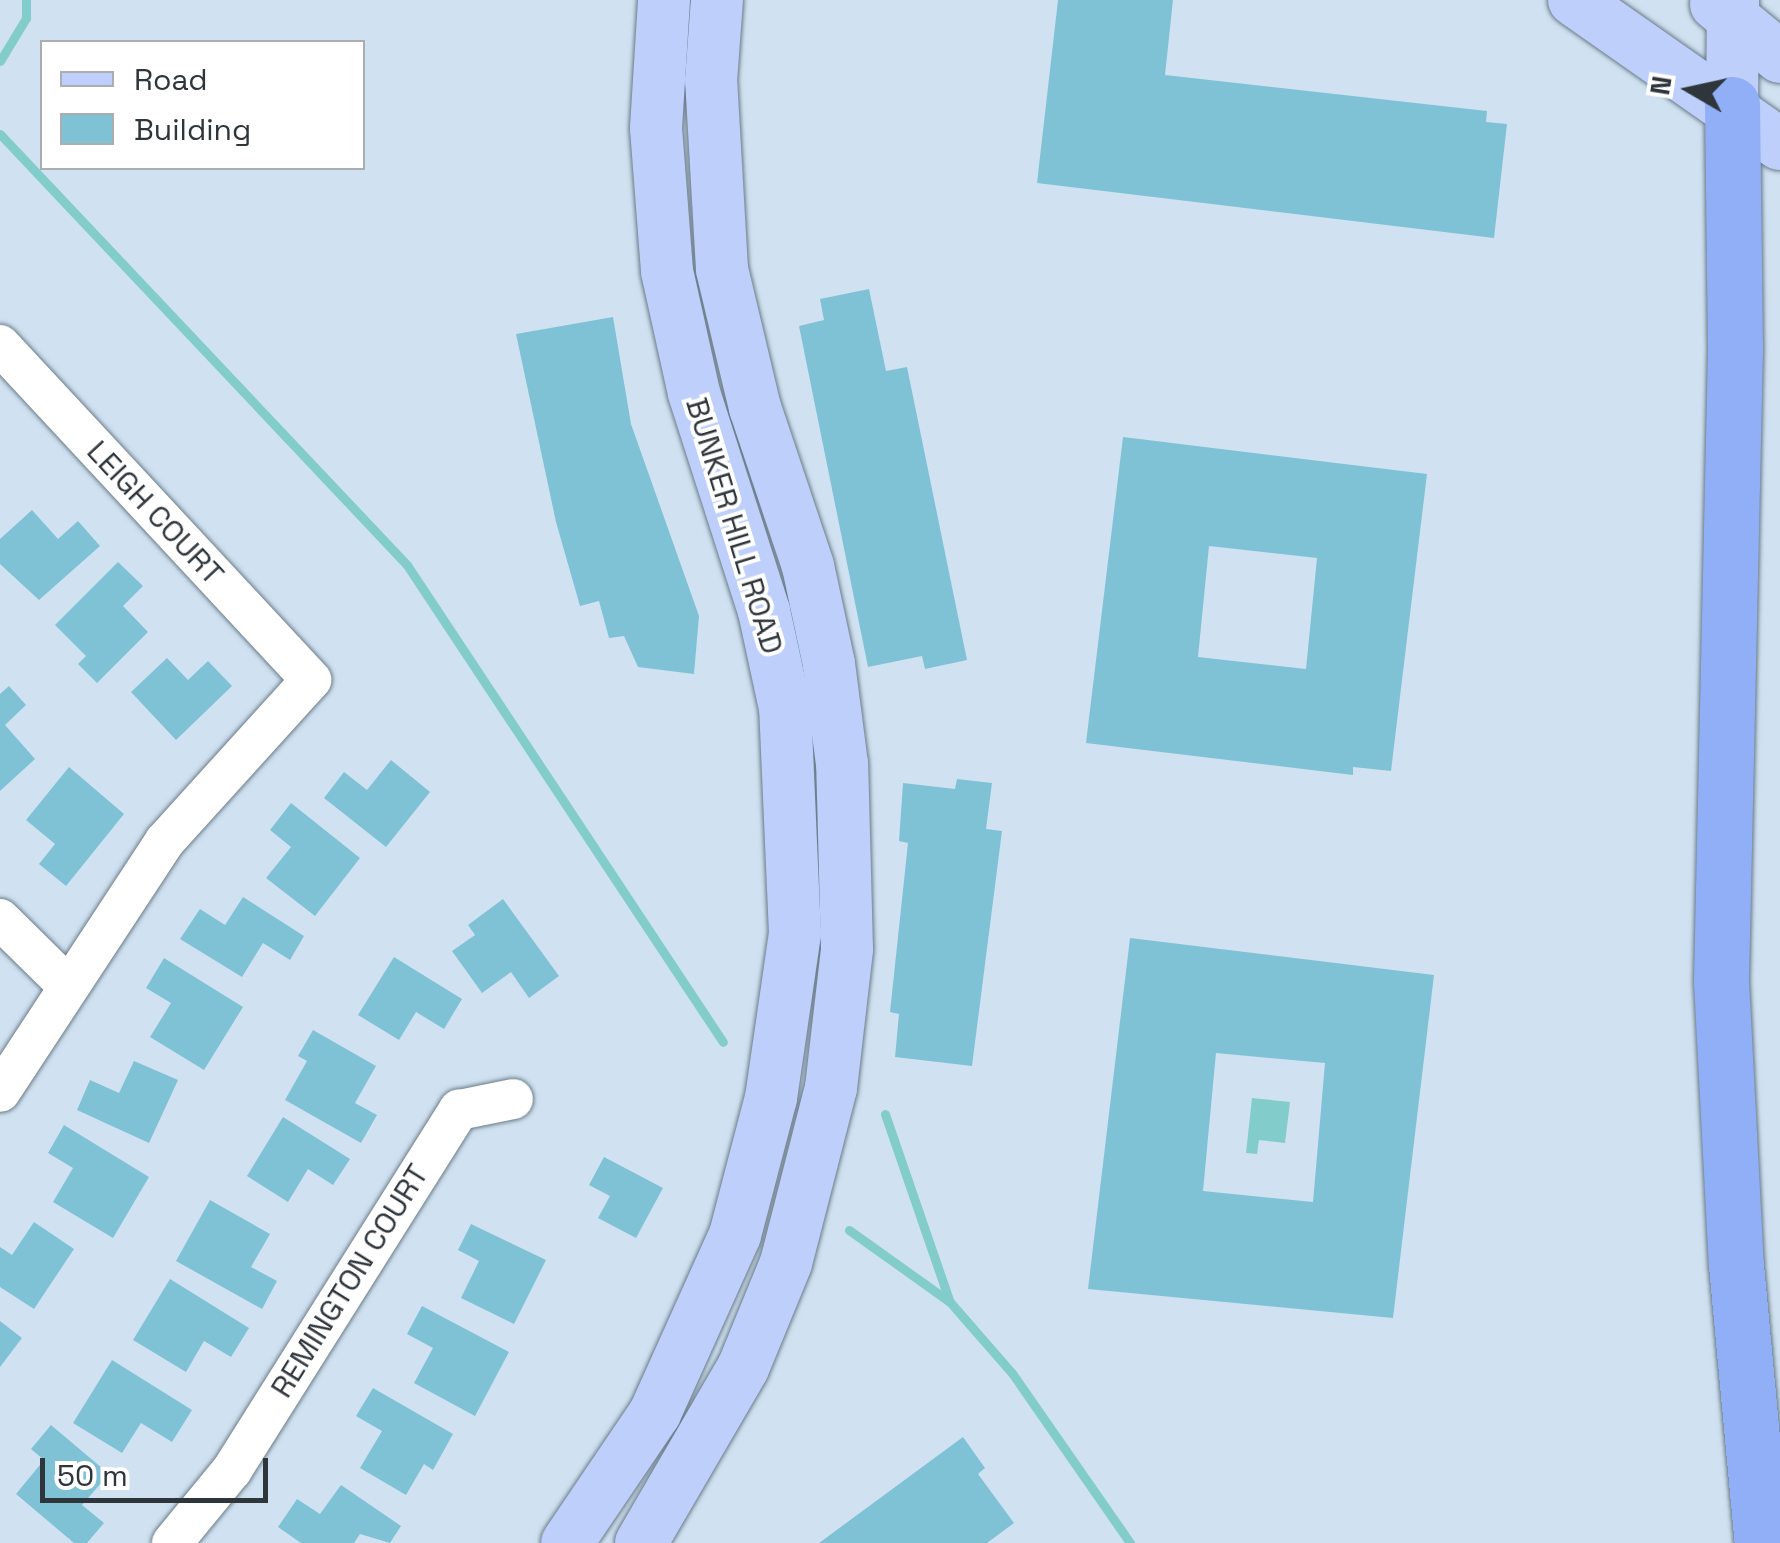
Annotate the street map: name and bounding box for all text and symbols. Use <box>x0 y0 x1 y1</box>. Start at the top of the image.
legend <box>40 40 365 170</box>
north arrow <box>1640 40 1740 140</box>
text: Road <box>134 60 208 99</box>
text: N <box>1641 73 1680 97</box>
text: Building <box>134 110 251 149</box>
street label: BUNKER HILL ROAD <box>678 393 790 659</box>
street label: LEIGH COURT <box>79 434 231 592</box>
street label: REMINGTON COURT <box>264 1158 436 1404</box>
scale bar <box>45 1438 272 1500</box>
text: 50 m <box>57 1456 128 1495</box>

